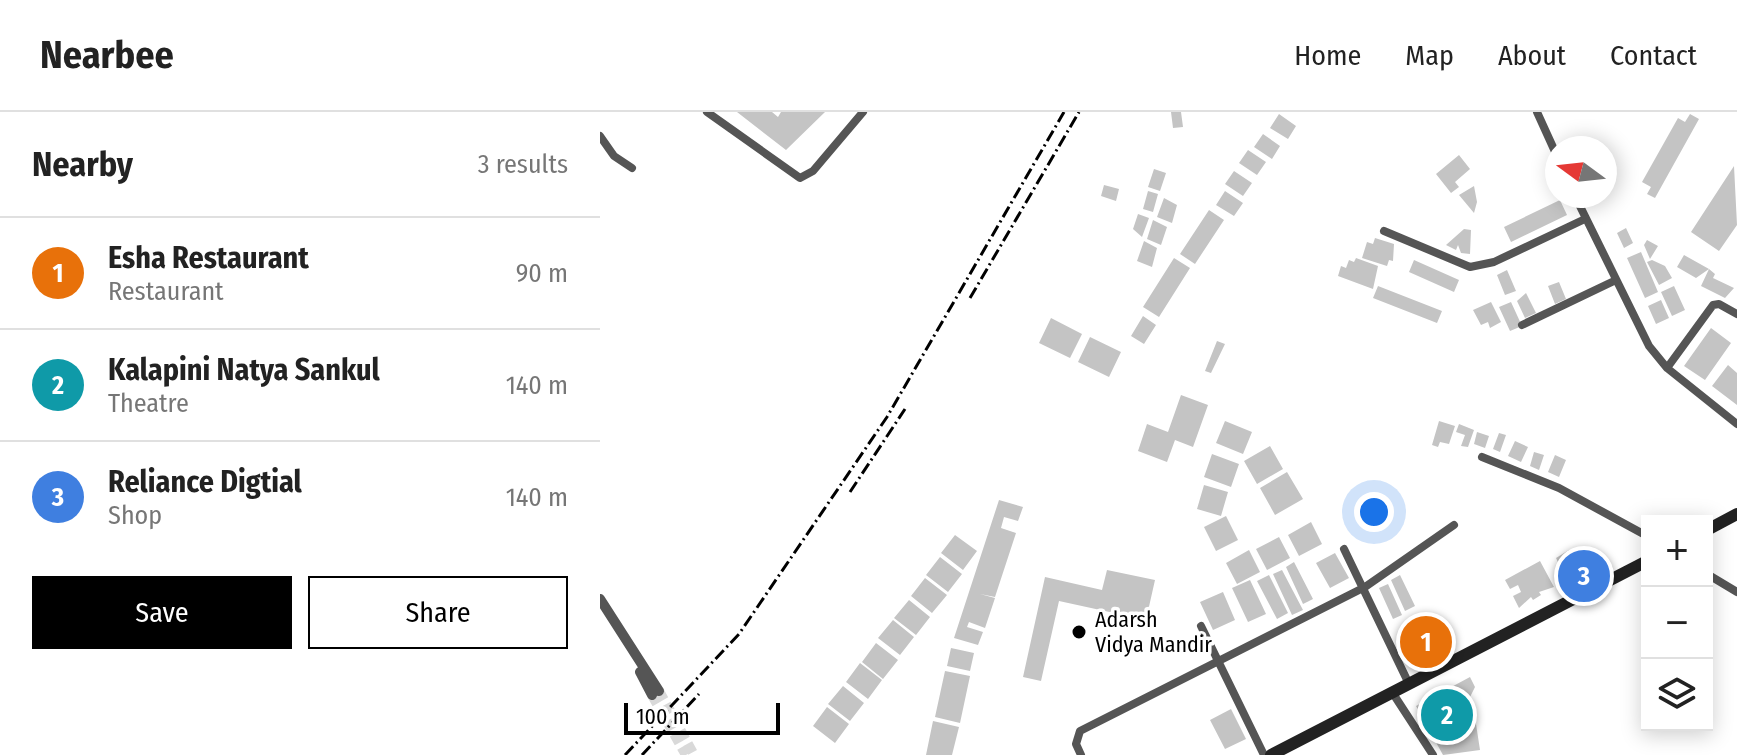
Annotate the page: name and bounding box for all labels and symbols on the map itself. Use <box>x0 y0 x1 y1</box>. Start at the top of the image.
north arrow <box>1545 136 1617 208</box>
your location <box>1354 492 1394 532</box>
pin: 3 <box>1558 546 1610 606</box>
place label: Adarsh Vidya Mandir <box>1095 606 1212 658</box>
pin: 1 <box>1400 612 1452 672</box>
marker: Adarsh Vidya Mandir <box>1070 623 1088 641</box>
pin: 2 <box>1421 685 1473 745</box>
scale bar <box>624 699 780 735</box>

